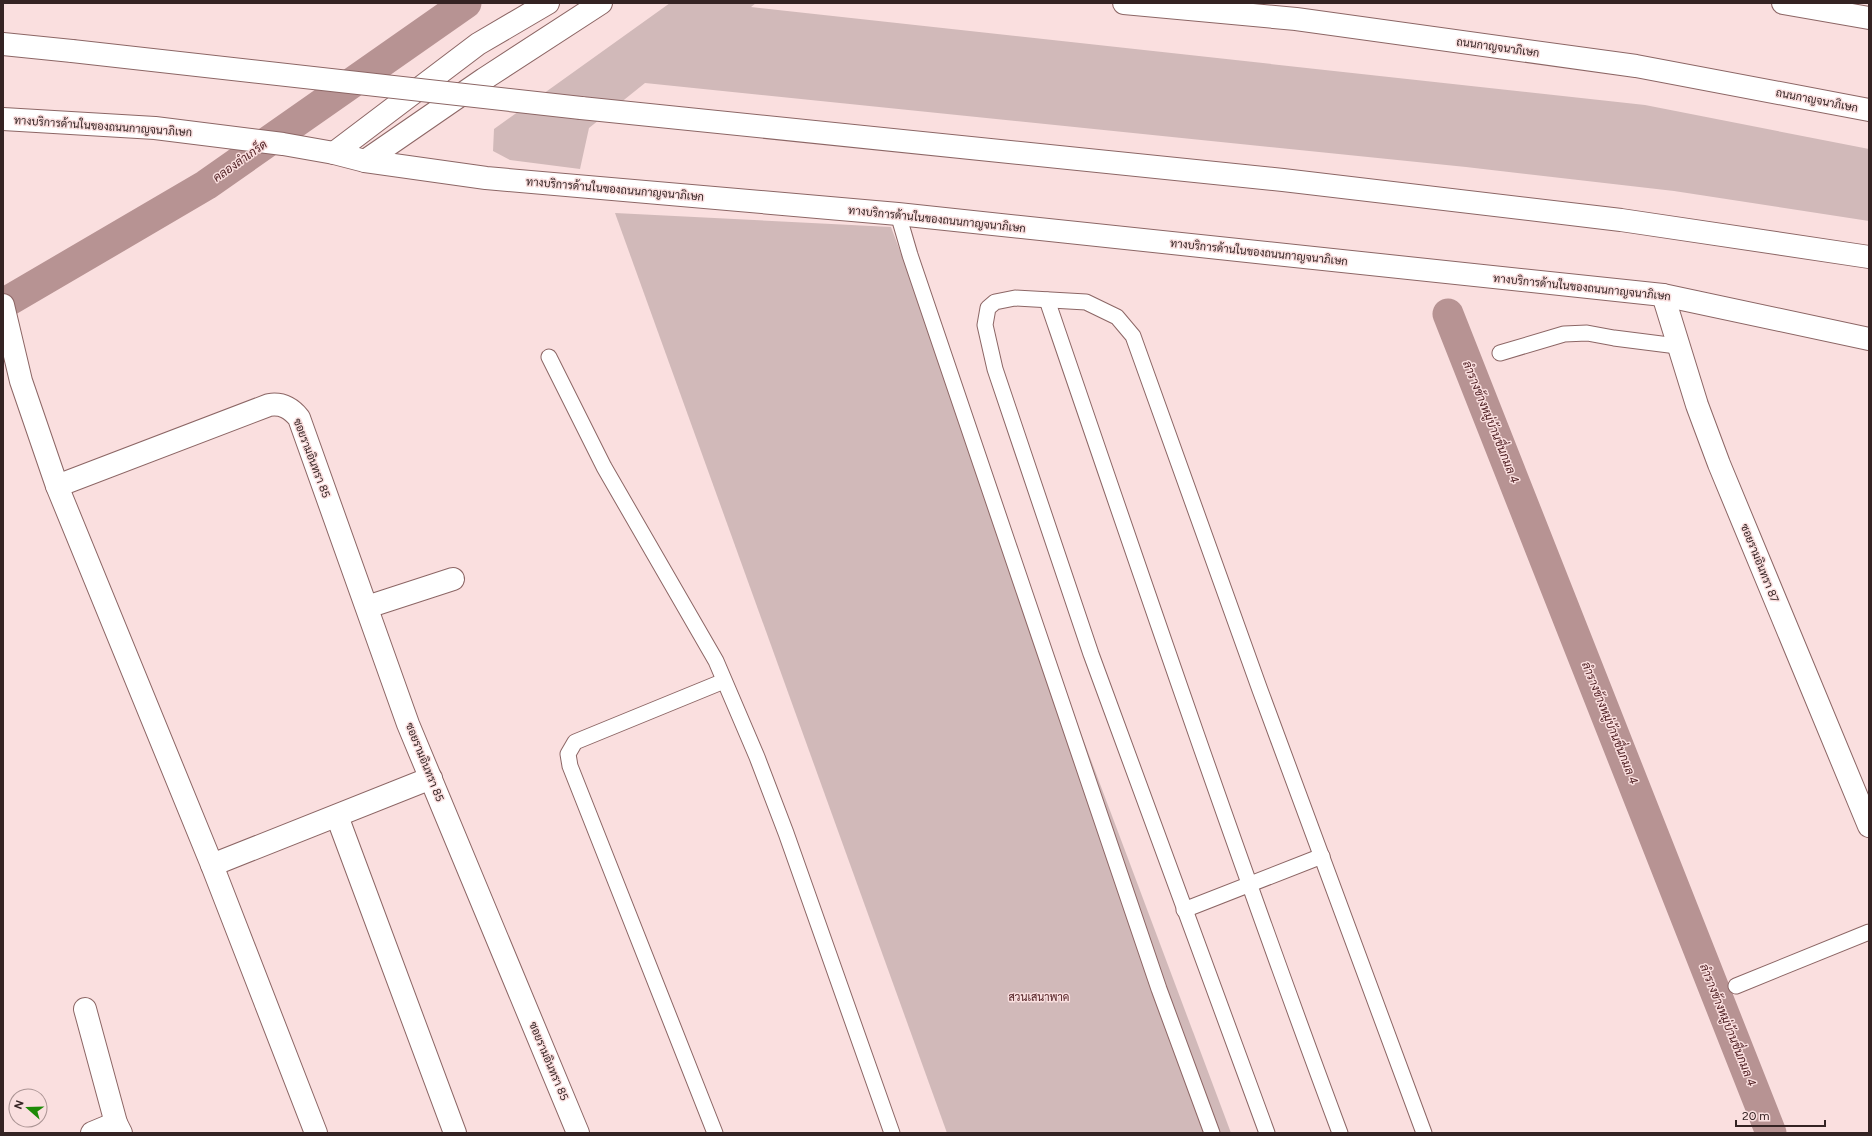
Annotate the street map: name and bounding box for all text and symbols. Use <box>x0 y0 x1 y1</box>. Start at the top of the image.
street label: ถนนกาญจนาภิเษก <box>1456 35 1540 60</box>
street label: ถนนกาญจนาภิเษก <box>1775 86 1859 115</box>
street label: ทางบริการด้านในของถนนกาญจนาภิเษก <box>13 112 193 139</box>
water label: คลองลำเกร็ด <box>209 136 270 185</box>
street label: ทางบริการด้านในของถนนกาญจนาภิเษก <box>525 173 705 204</box>
street label: ทางบริการด้านในของถนนกาญจนาภิเษก <box>847 202 1027 235</box>
street label: ทางบริการด้านในของถนนกาญจนาภิเษก <box>1169 235 1349 268</box>
street label: ทางบริการด้านในของถนนกาญจนาภิเษก <box>1492 270 1672 303</box>
water label: ลำรางข้างหมู่บ้านชื่นกมล 4 <box>1459 357 1526 486</box>
street label: ซอยรามอินทรา 85 <box>290 417 333 500</box>
street label: ซอยรามอินทรา 87 <box>1738 522 1781 604</box>
water label: ลำรางข้างหมู่บ้านชื่นกมล 4 <box>1578 658 1645 787</box>
street label: ซอยรามอินทรา 85 <box>403 721 446 804</box>
water label: ลำรางข้างหมู่บ้านชื่นกมล 4 <box>1696 960 1763 1089</box>
park label: สวนเสนาพาค <box>1008 991 1070 1004</box>
street label: ซอยรามอินทรา 85 <box>526 1020 571 1102</box>
north arrow <box>8 1088 48 1128</box>
text: N <box>12 1099 27 1111</box>
scale bar <box>1736 1102 1825 1128</box>
text: 20 m <box>1742 1109 1770 1123</box>

